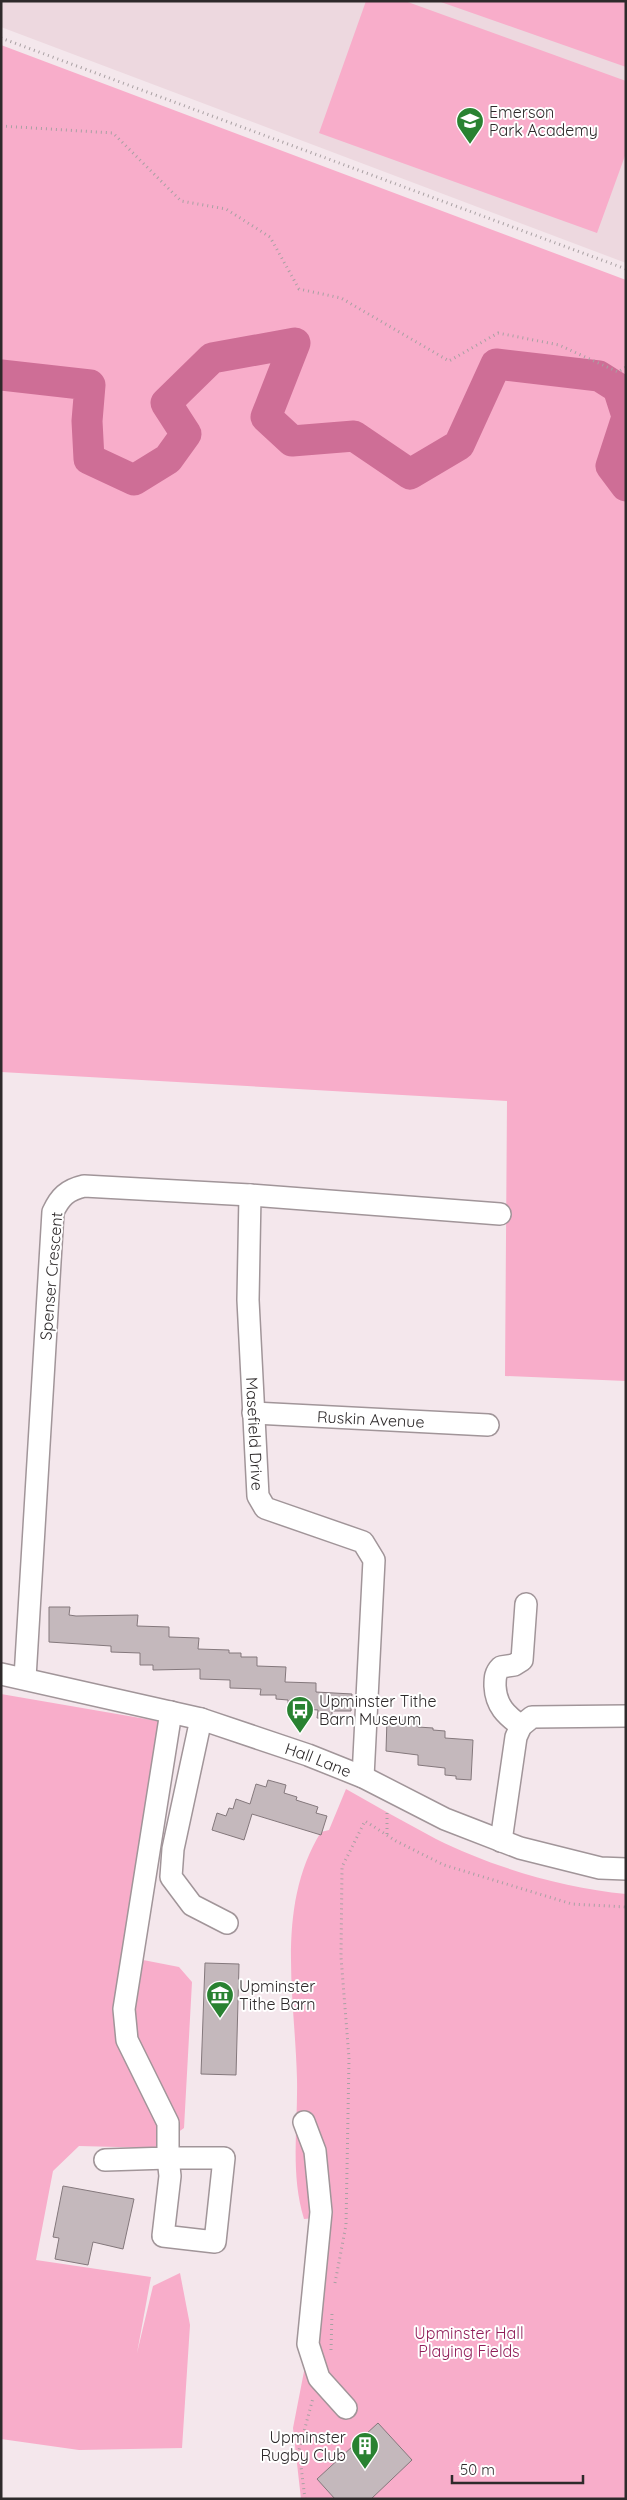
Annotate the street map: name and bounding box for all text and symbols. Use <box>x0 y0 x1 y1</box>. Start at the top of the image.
place label: Emerson Park Academy <box>489 102 598 140</box>
school or university icon: Emerson Park Academy <box>455 106 485 145</box>
street label: Spenser Crescent <box>35 1211 67 1341</box>
street label: Masefield Drive <box>242 1376 268 1491</box>
street label: Ruskin Avenue <box>317 1406 425 1432</box>
place label: Upminster Tithe Barn Museum <box>319 1691 436 1729</box>
bus stop icon: Upminster Tithe Barn Museum <box>285 1695 315 1734</box>
street label: Hall Lane <box>282 1738 354 1781</box>
place label: Upminster Tithe Barn <box>239 1976 316 2014</box>
museum icon: Upminster Tithe Barn <box>205 1980 235 2019</box>
park label: Upminster Hall Playing Fields <box>414 2323 524 2361</box>
place label: Upminster Rugby Club <box>261 2427 346 2465</box>
building icon: Upminster Rugby Club <box>350 2431 380 2470</box>
scale bar <box>452 2452 583 2484</box>
text: 50 m <box>460 2460 495 2479</box>

